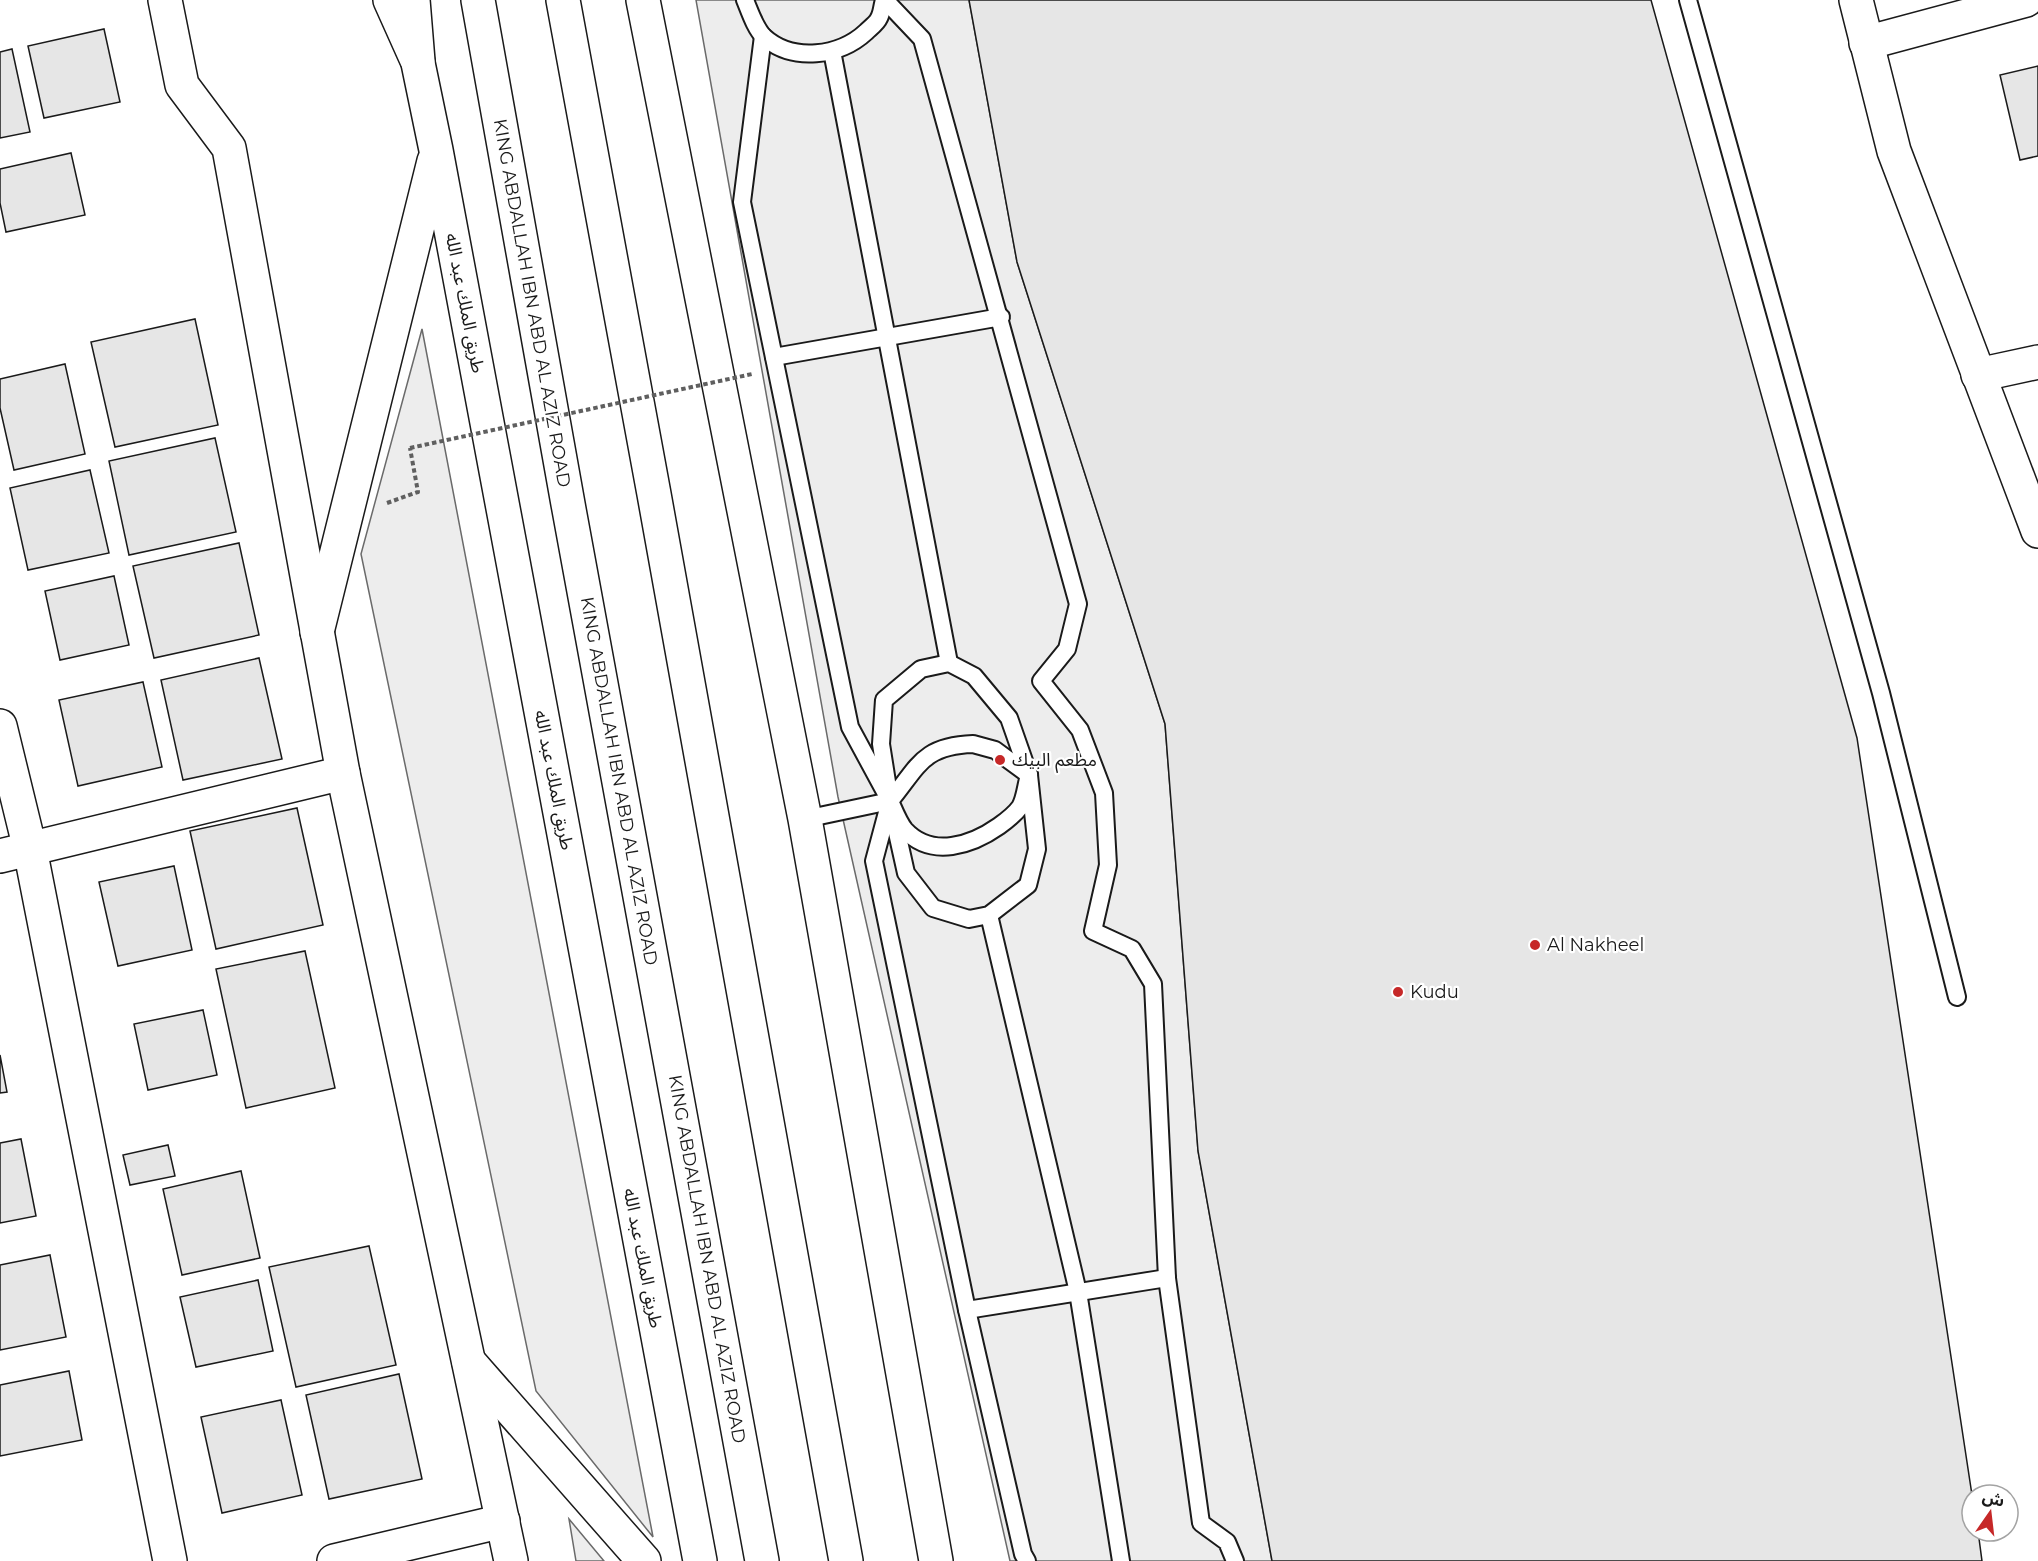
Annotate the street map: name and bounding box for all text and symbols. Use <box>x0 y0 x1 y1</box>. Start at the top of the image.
street label: KING ABDALLAH IBN ABD AL AZIZ ROAD <box>489 117 575 489</box>
street label: طريق الملك عبد الله <box>441 231 489 375</box>
street label: KING ABDALLAH IBN ABD AL AZIZ ROAD <box>576 595 662 967</box>
street label: طريق الملك عبد الله <box>530 708 578 852</box>
place label: مطعم البيك <box>1012 749 1097 773</box>
marker: مطعم البيك <box>993 753 1007 767</box>
place label: Al Nakheel <box>1547 934 1644 956</box>
marker: Al Nakheel <box>1528 938 1542 952</box>
place label: Kudu <box>1410 981 1459 1003</box>
marker: Kudu <box>1391 985 1405 999</box>
street label: KING ABDALLAH IBN ABD AL AZIZ ROAD <box>664 1073 750 1445</box>
street label: طريق الملك عبد الله <box>619 1186 667 1330</box>
north arrow <box>1960 1483 2020 1543</box>
text: ش <box>1981 1487 2007 1511</box>

